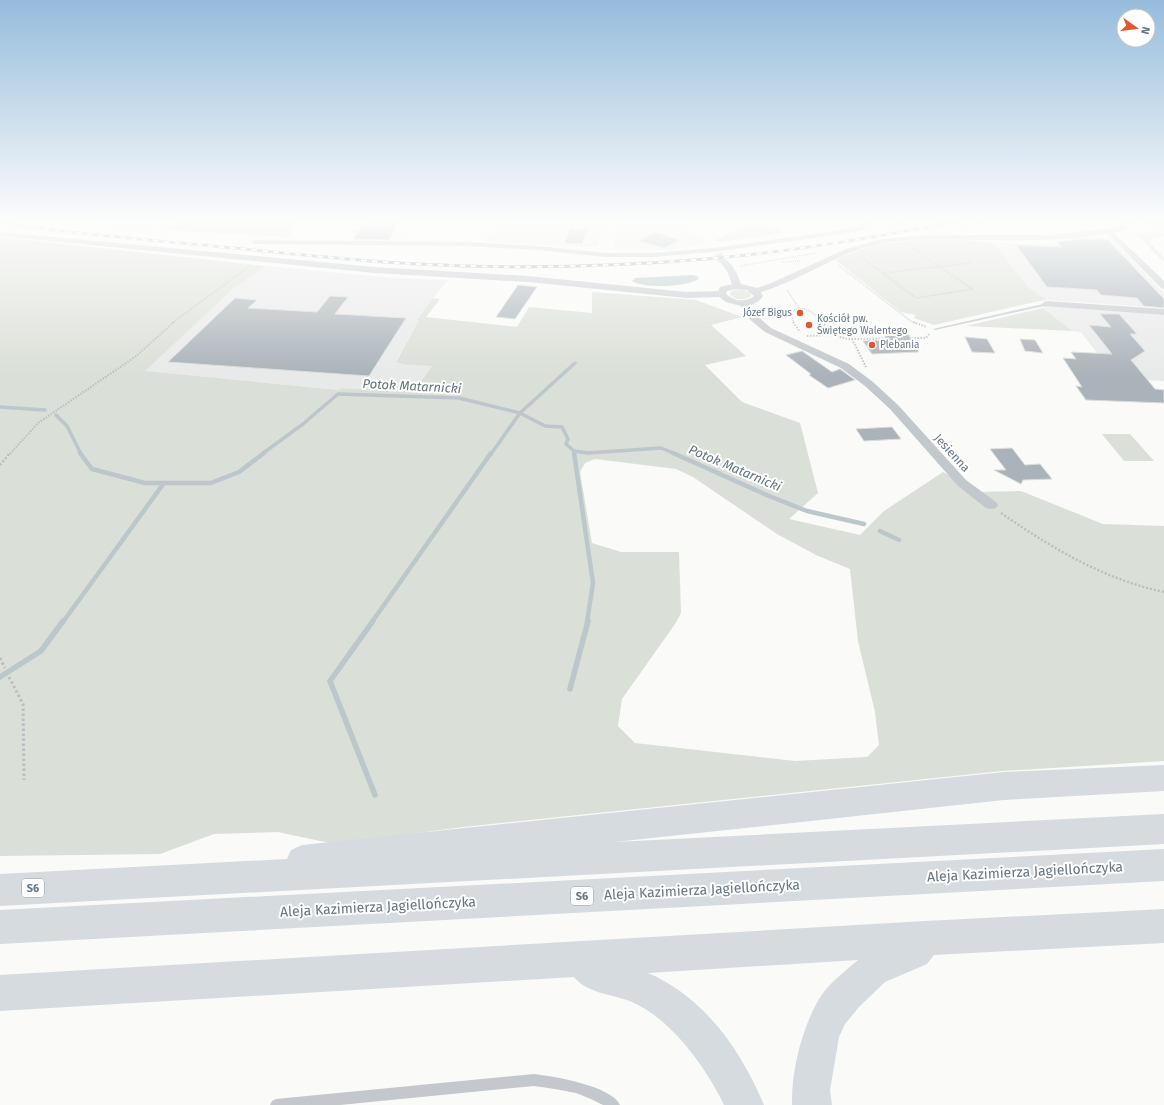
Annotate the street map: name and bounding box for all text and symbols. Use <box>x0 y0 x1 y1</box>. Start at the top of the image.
north arrow <box>1116 8 1156 48</box>
text: N <box>1138 25 1152 35</box>
place label: Józef Bigus <box>743 307 792 319</box>
marker: Józef Bigus <box>795 308 805 318</box>
place label: Kościół pw. Świętego Walentego <box>817 313 908 337</box>
marker: Kościół pw. Świętego Walentego <box>804 320 814 330</box>
place label: Plebania <box>880 339 919 351</box>
marker: Plebania <box>867 340 877 350</box>
water label: Potok Matarnicki <box>362 376 462 396</box>
street label: Jesienna <box>931 431 973 475</box>
water label: Potok Matarnicki <box>686 442 784 494</box>
street label: Aleja Kazimierza Jagiellończyka <box>927 858 1123 886</box>
street label: Aleja Kazimierza Jagiellończyka <box>604 876 800 904</box>
road number: S6 <box>22 879 44 897</box>
road number: S6 <box>571 887 593 905</box>
street label: Aleja Kazimierza Jagiellończyka <box>280 893 476 921</box>

